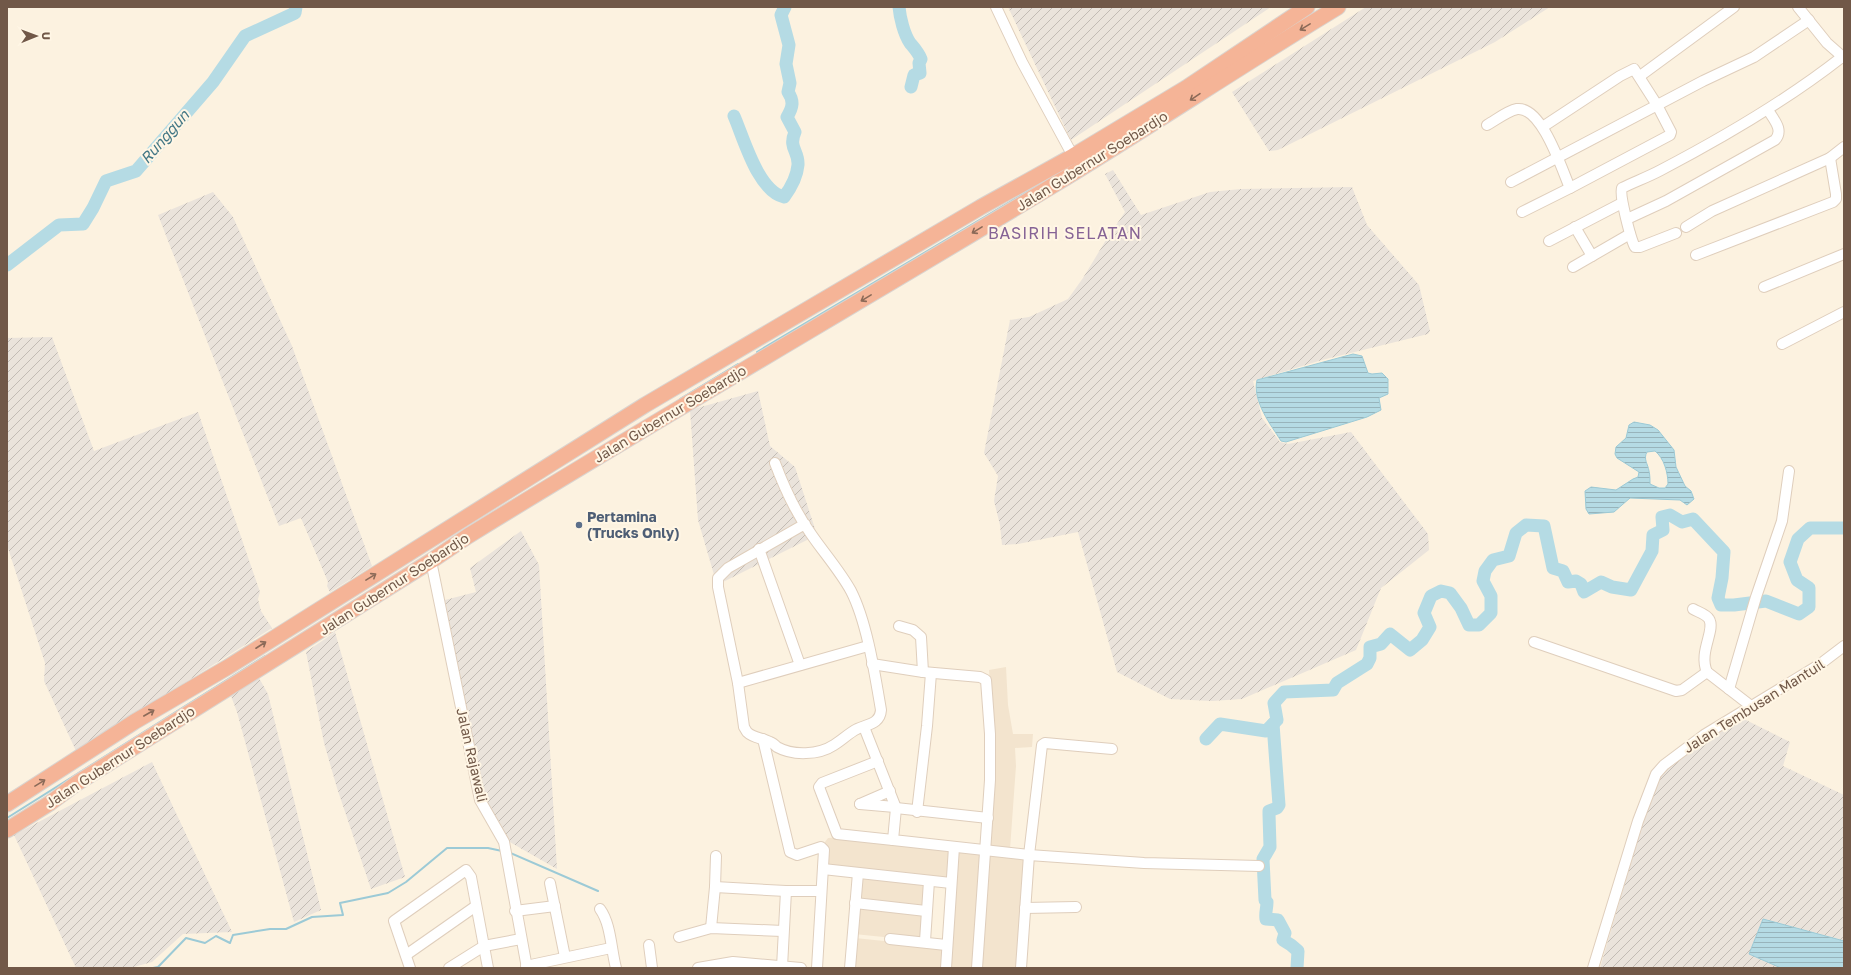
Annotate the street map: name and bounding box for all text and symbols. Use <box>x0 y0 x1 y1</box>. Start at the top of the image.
north arrow <box>16 16 56 56</box>
one-way arrow <box>1299 24 1311 32</box>
text: U <box>40 32 53 40</box>
one-way arrow <box>1190 93 1201 101</box>
water label: Runggun <box>136 105 194 167</box>
street label: Jalan Gubernur Soebardjo <box>1013 107 1170 214</box>
district label: BASIRIH SELATAN <box>988 223 1142 243</box>
one-way arrow <box>971 227 983 235</box>
one-way arrow <box>861 294 872 302</box>
street label: Jalan Gubernur Soebardjo <box>590 361 749 466</box>
place label: Pertamina (Trucks Only) <box>587 508 679 541</box>
marker: Pertamina (Trucks Only) <box>574 520 584 530</box>
street label: Jalan Gubernur Soebardjo <box>316 529 472 638</box>
one-way arrow <box>365 572 377 580</box>
one-way arrow <box>255 641 266 650</box>
street label: Jalan Tembusan Mantuil <box>1680 655 1828 756</box>
street label: Jalan Gubernur Soebardjo <box>42 702 198 811</box>
street label: Jalan Rajawali <box>453 706 492 804</box>
one-way arrow <box>143 709 154 717</box>
one-way arrow <box>34 779 46 787</box>

